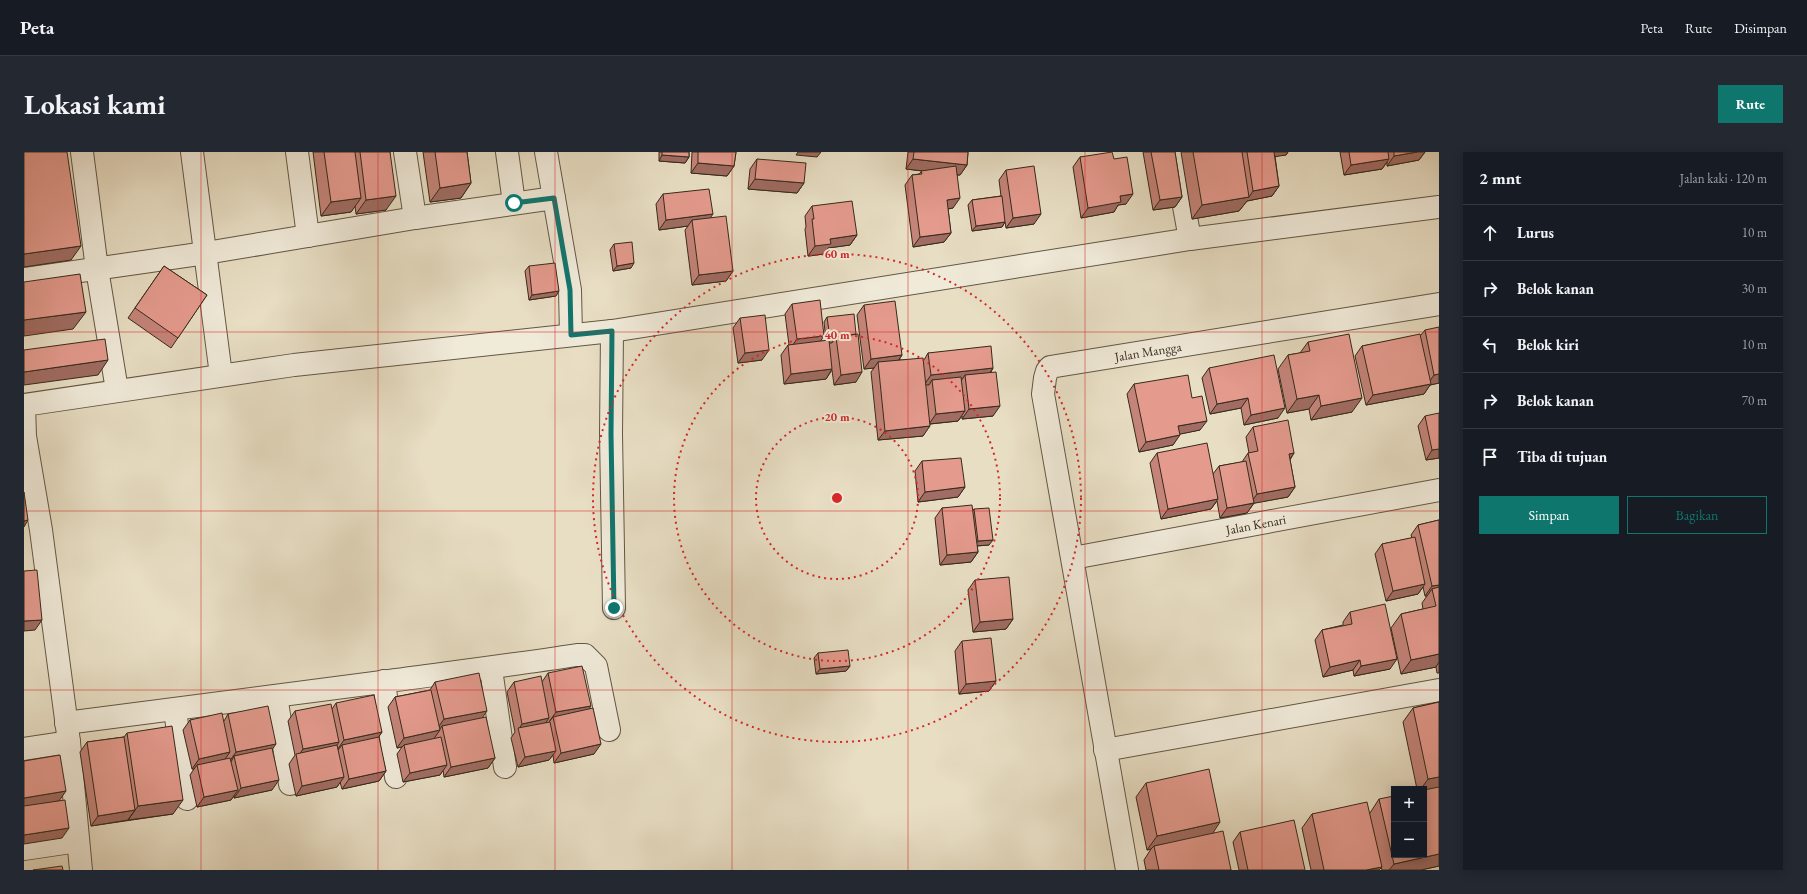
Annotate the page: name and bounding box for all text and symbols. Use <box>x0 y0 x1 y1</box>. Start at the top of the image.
text: Peta <box>20 15 54 40</box>
text: Peta <box>1641 19 1663 37</box>
text: Rute <box>1685 19 1712 37</box>
text: Disimpan <box>1734 19 1787 37</box>
button: Rute <box>1718 85 1783 123</box>
text: Lokasi kami <box>24 86 165 122</box>
text: 2 mnt <box>1479 167 1521 189</box>
text: Jalan kaki · 120 m <box>1680 170 1767 187</box>
route start <box>505 194 523 212</box>
icon: ahead <box>1479 222 1501 244</box>
text: Lurus <box>1517 223 1554 242</box>
text: 10 m <box>1742 224 1767 241</box>
text: 60 m <box>824 246 850 262</box>
icon: right <box>1479 278 1501 300</box>
text: Belok kanan <box>1517 279 1594 298</box>
text: 30 m <box>1742 280 1767 297</box>
text: 40 m <box>824 327 850 343</box>
icon: left <box>1479 334 1501 356</box>
text: Belok kiri <box>1517 335 1579 354</box>
text: 10 m <box>1742 336 1767 353</box>
street label: Jalan Mangga <box>1112 337 1183 365</box>
icon: right <box>1479 390 1501 412</box>
text: Belok kanan <box>1517 391 1594 410</box>
text: 70 m <box>1742 392 1767 409</box>
text: 20 m <box>824 409 850 425</box>
icon: arrive <box>1479 446 1501 468</box>
text: Tiba di tujuan <box>1517 447 1607 466</box>
centre of rings <box>830 491 844 505</box>
button: Simpan <box>1479 496 1619 534</box>
button: Bagikan <box>1627 496 1767 534</box>
street label: Jalan Kenari <box>1223 510 1287 538</box>
route end <box>605 599 623 617</box>
map controls <box>1391 786 1427 858</box>
button: + <box>1391 786 1427 822</box>
button: − <box>1391 822 1427 858</box>

